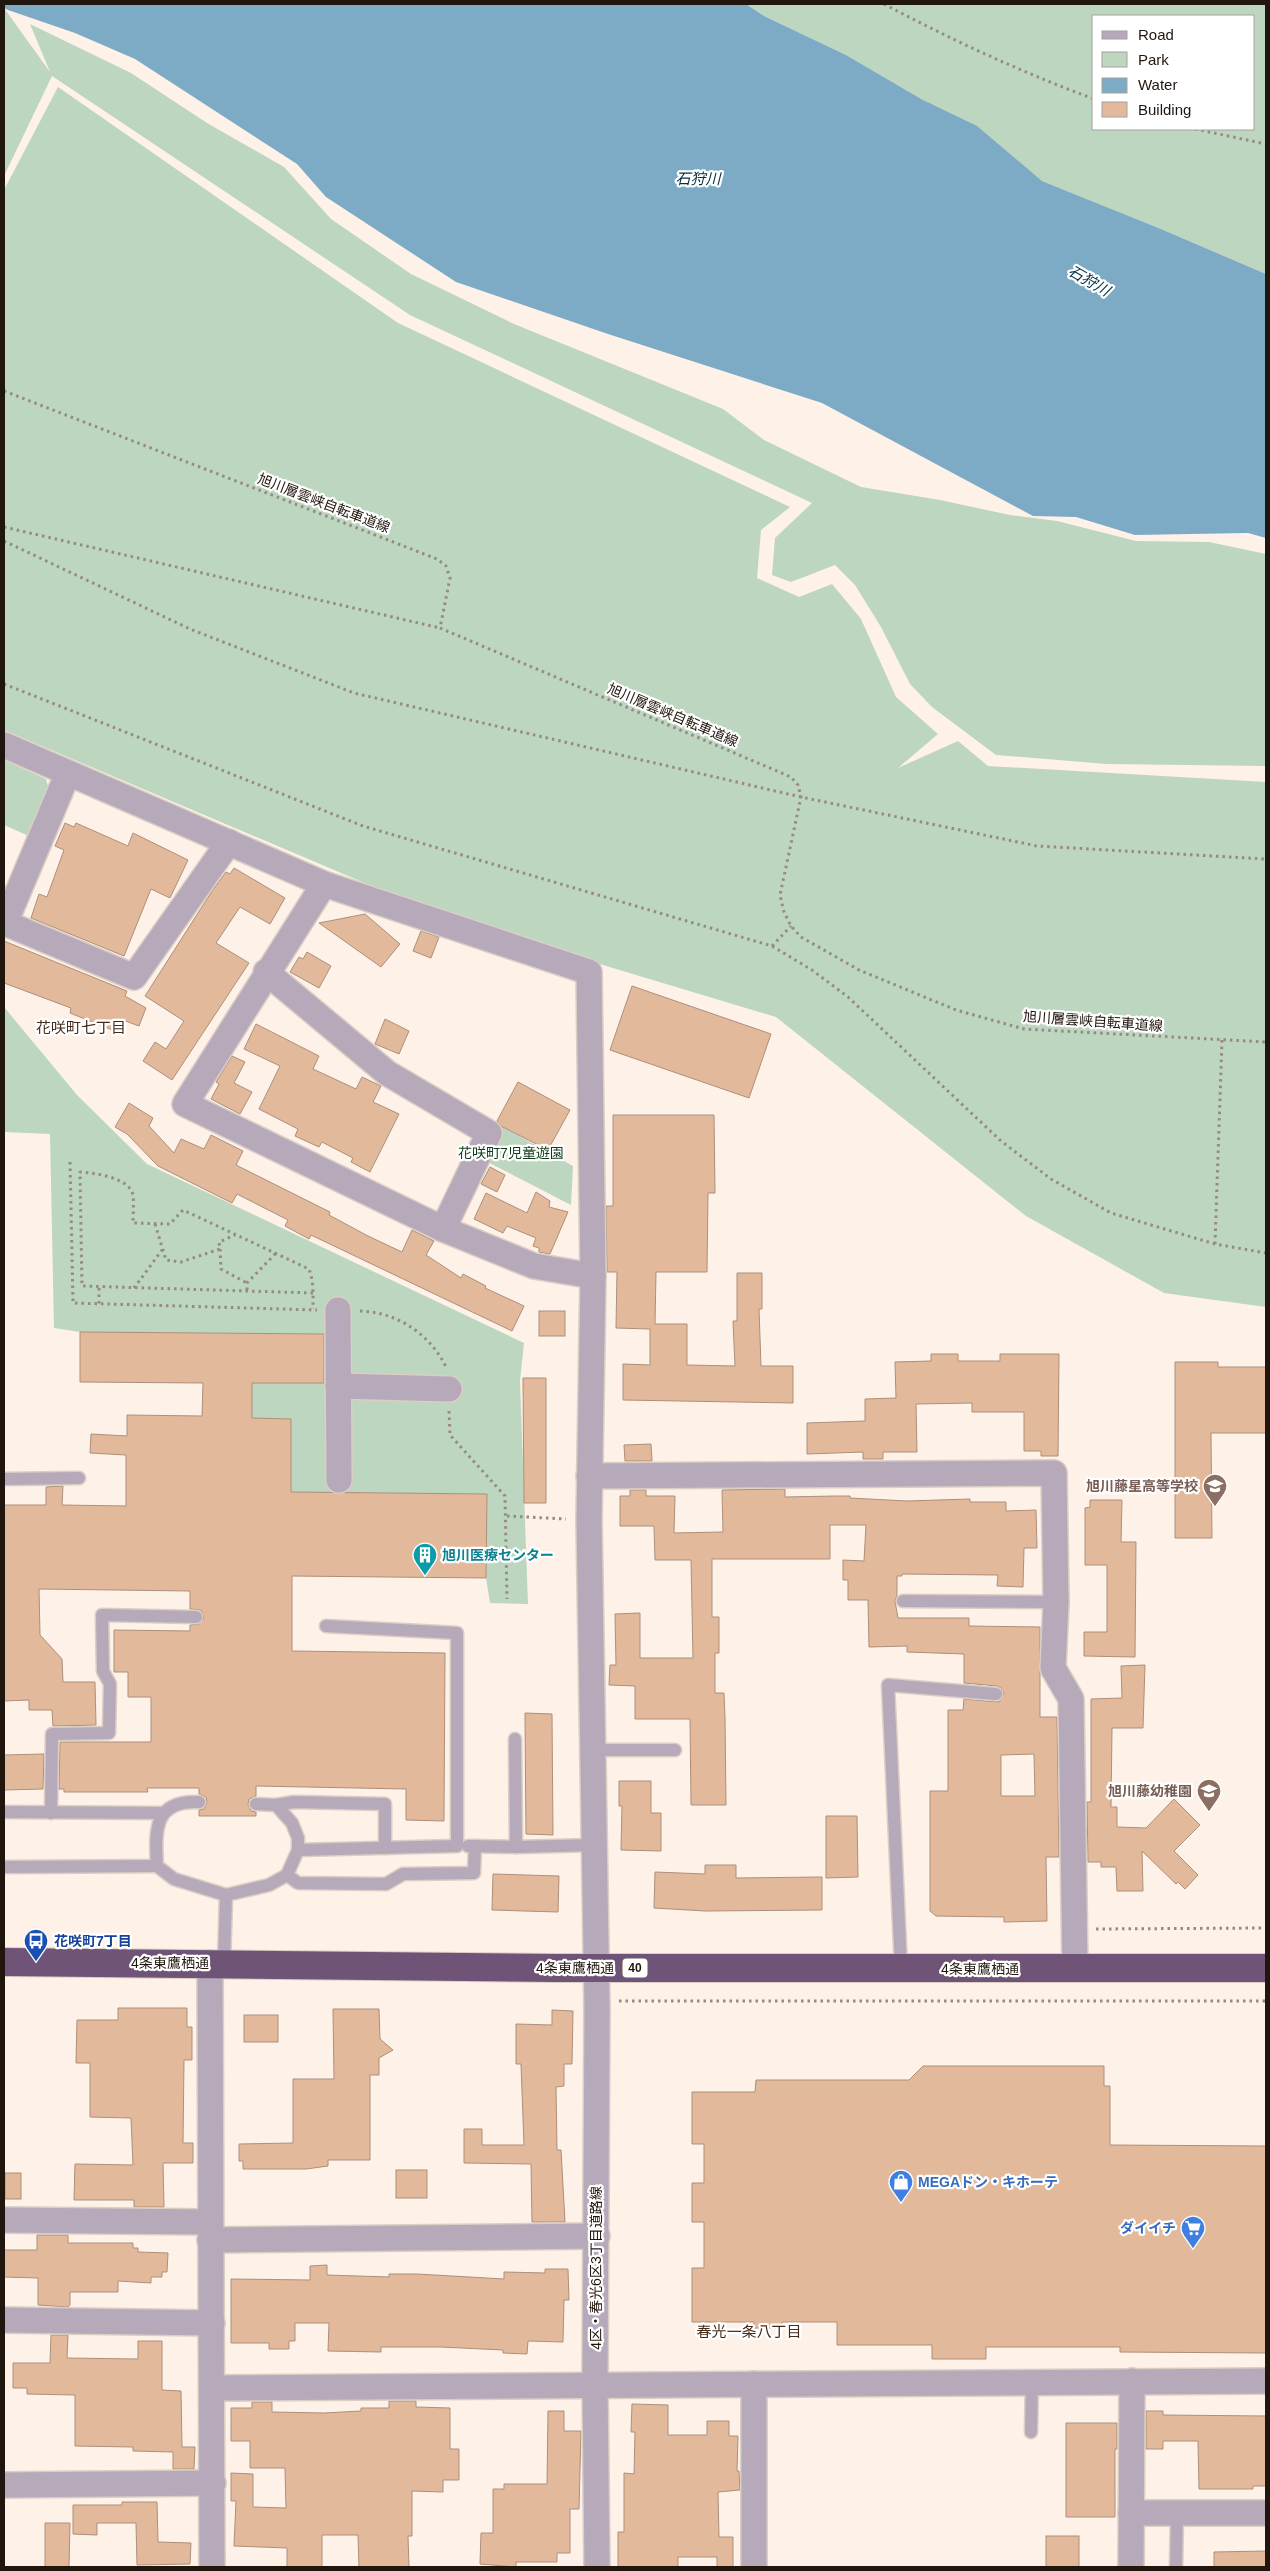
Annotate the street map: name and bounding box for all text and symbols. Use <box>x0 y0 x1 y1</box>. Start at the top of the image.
legend <box>1092 15 1255 130</box>
text: Road <box>1138 26 1174 43</box>
text: Park <box>1138 51 1169 68</box>
text: Water <box>1138 76 1177 93</box>
text: Building <box>1138 101 1191 118</box>
water label: 石狩川 <box>675 170 722 187</box>
water label: 石狩川 <box>1066 262 1115 300</box>
street label: 旭川層雲峡自転車道線 <box>256 470 392 536</box>
street label: 旭川層雲峡自転車道線 <box>605 680 741 750</box>
street label: 旭川層雲峡自転車道線 <box>1023 1008 1163 1034</box>
district label: 花咲町七丁目 <box>36 1019 126 1036</box>
park label: 花咲町7児童遊園 <box>458 1145 564 1161</box>
school or university icon: 旭川藤星高等学校 <box>1202 1473 1228 1507</box>
place label: 旭川藤星高等学校 <box>1086 1478 1198 1494</box>
building icon: 旭川医療センター <box>412 1542 438 1576</box>
place label: 旭川医療センター <box>442 1547 554 1563</box>
school or university icon: 旭川藤幼稚園 <box>1196 1778 1222 1812</box>
place label: 旭川藤幼稚園 <box>1108 1783 1192 1799</box>
bus stop icon: 花咲町7丁目 <box>23 1928 49 1962</box>
place label: 花咲町7丁目 <box>54 1933 132 1949</box>
street label: 4条東鷹栖通 <box>131 1955 209 1971</box>
road number: 40 <box>622 1959 648 1978</box>
street label: 4条東鷹栖通 <box>536 1960 614 1976</box>
street label: 4条東鷹栖通 <box>941 1961 1019 1977</box>
shop icon: MEGAドン・キホーテ <box>888 2169 914 2203</box>
place label: MEGAドン・キホーテ <box>918 2174 1058 2190</box>
street label: 4区・春光6区3丁目道路線 <box>588 2186 604 2350</box>
supermarket icon: ダイイチ <box>1180 2215 1206 2249</box>
place label: ダイイチ <box>1120 2220 1176 2236</box>
district label: 春光一条八丁目 <box>696 2323 802 2340</box>

